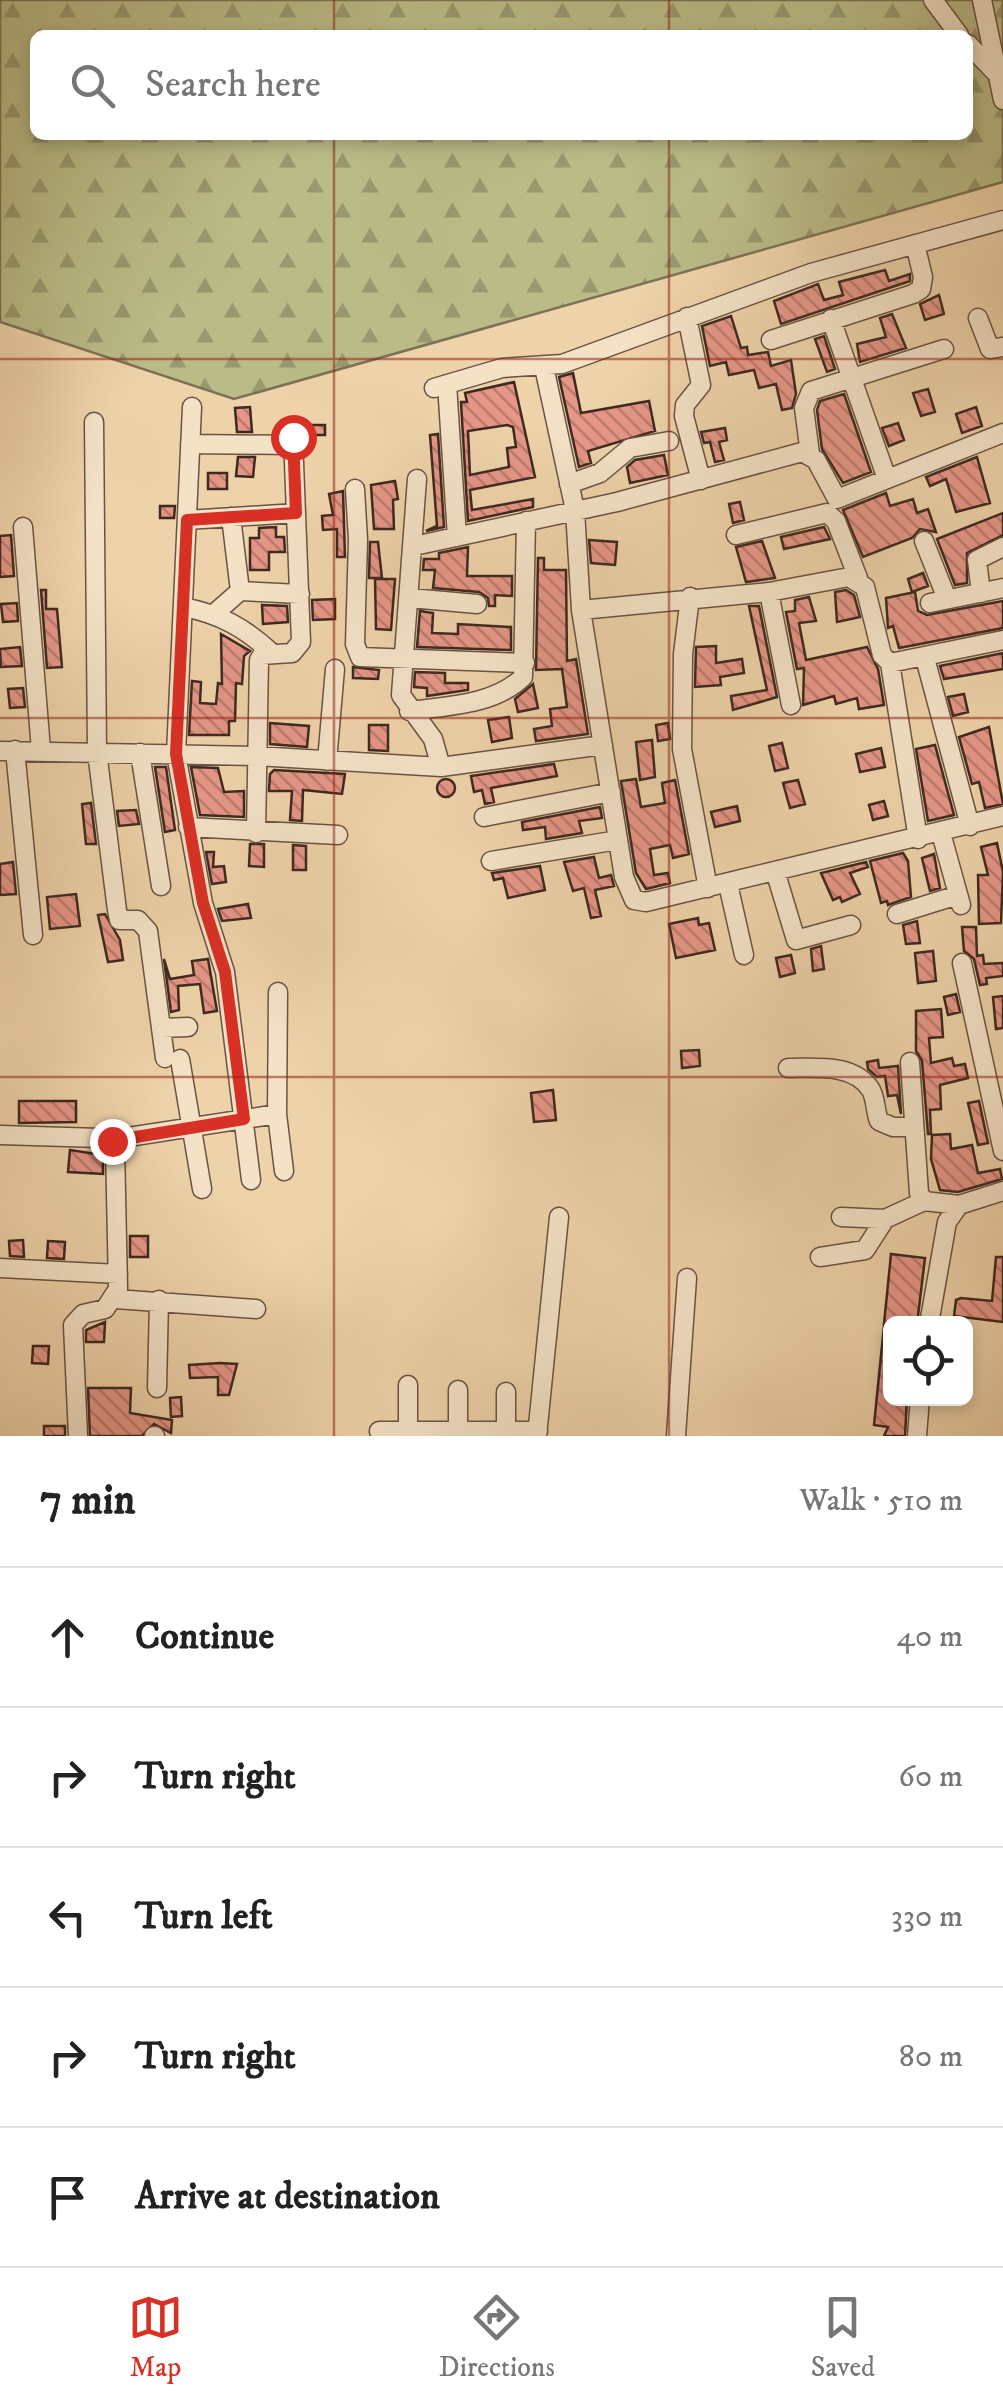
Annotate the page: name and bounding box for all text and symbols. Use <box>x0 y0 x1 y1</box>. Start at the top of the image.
search box <box>30 30 973 140</box>
icon: search <box>65 58 120 113</box>
text: Search here <box>145 61 321 109</box>
route start <box>271 415 317 461</box>
route end <box>90 1119 136 1165</box>
map controls <box>883 1316 973 1406</box>
button: locate <box>883 1316 973 1406</box>
text: 7 min <box>40 1475 135 1527</box>
text: Walk · 510 m <box>799 1481 963 1521</box>
icon: ahead <box>40 1610 95 1665</box>
text: Continue <box>135 1613 274 1661</box>
text: 40 m <box>896 1617 963 1657</box>
icon: right <box>40 1750 95 1805</box>
text: Turn right <box>135 1753 296 1801</box>
text: 60 m <box>898 1757 963 1797</box>
icon: left <box>40 1890 95 1945</box>
text: Turn left <box>135 1893 273 1941</box>
text: 330 m <box>891 1897 963 1937</box>
icon: right <box>40 2030 95 2085</box>
text: Turn right <box>135 2033 296 2081</box>
text: 80 m <box>899 2037 963 2077</box>
icon: arrive <box>40 2170 95 2225</box>
text: Arrive at destination <box>135 2173 440 2221</box>
tab: Map <box>128 2290 183 2385</box>
tab: Directions <box>439 2290 555 2385</box>
tab: Saved <box>811 2290 875 2385</box>

